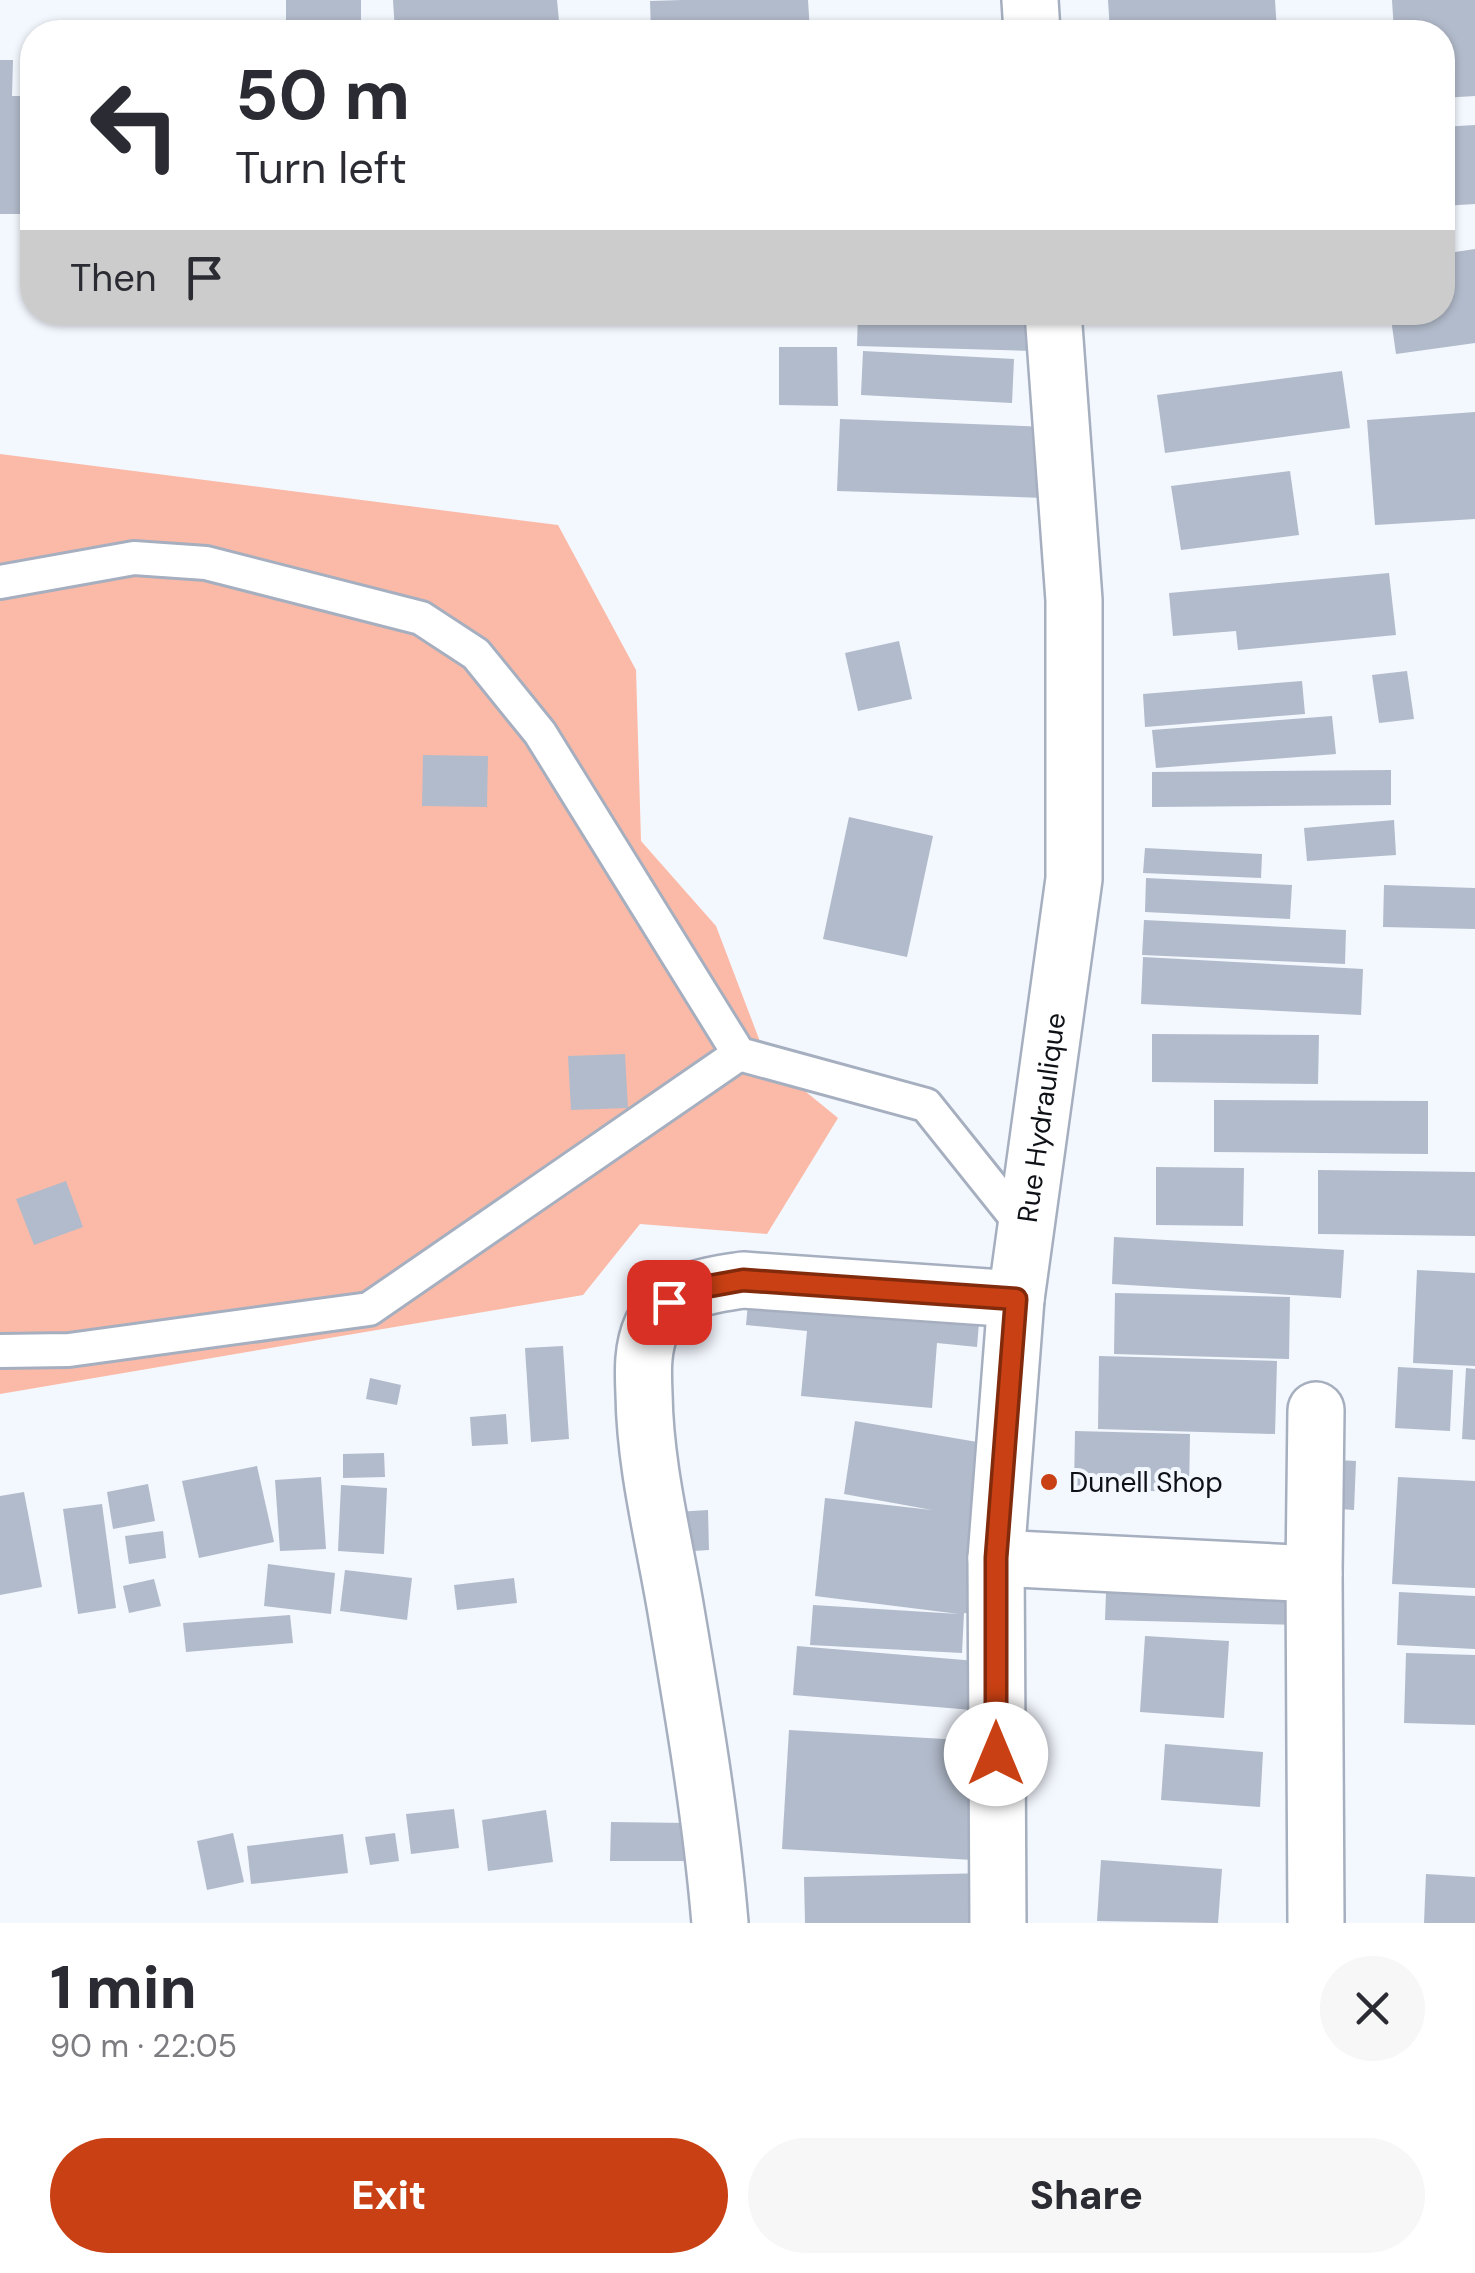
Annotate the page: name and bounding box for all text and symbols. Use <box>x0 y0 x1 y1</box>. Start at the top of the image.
text: 50 m <box>235 50 410 141</box>
icon: left <box>70 60 200 190</box>
text: Turn left <box>235 138 407 197</box>
icon: arrive <box>177 250 232 305</box>
text: Then <box>70 253 157 303</box>
street label: Rue Hydraulique <box>1009 1010 1074 1225</box>
pin <box>627 1260 712 1345</box>
icon: arrive <box>642 1275 697 1330</box>
place label: Dunell Shop <box>1069 1464 1223 1501</box>
marker: Dunell Shop <box>1038 1471 1060 1493</box>
position arrow <box>944 1702 1048 1806</box>
text: 1 min <box>50 1948 197 2027</box>
button: close <box>1320 1956 1425 2061</box>
text: 90 m · 22:05 <box>50 2025 237 2067</box>
button: Exit <box>50 2138 728 2253</box>
button: Share <box>748 2138 1425 2253</box>

